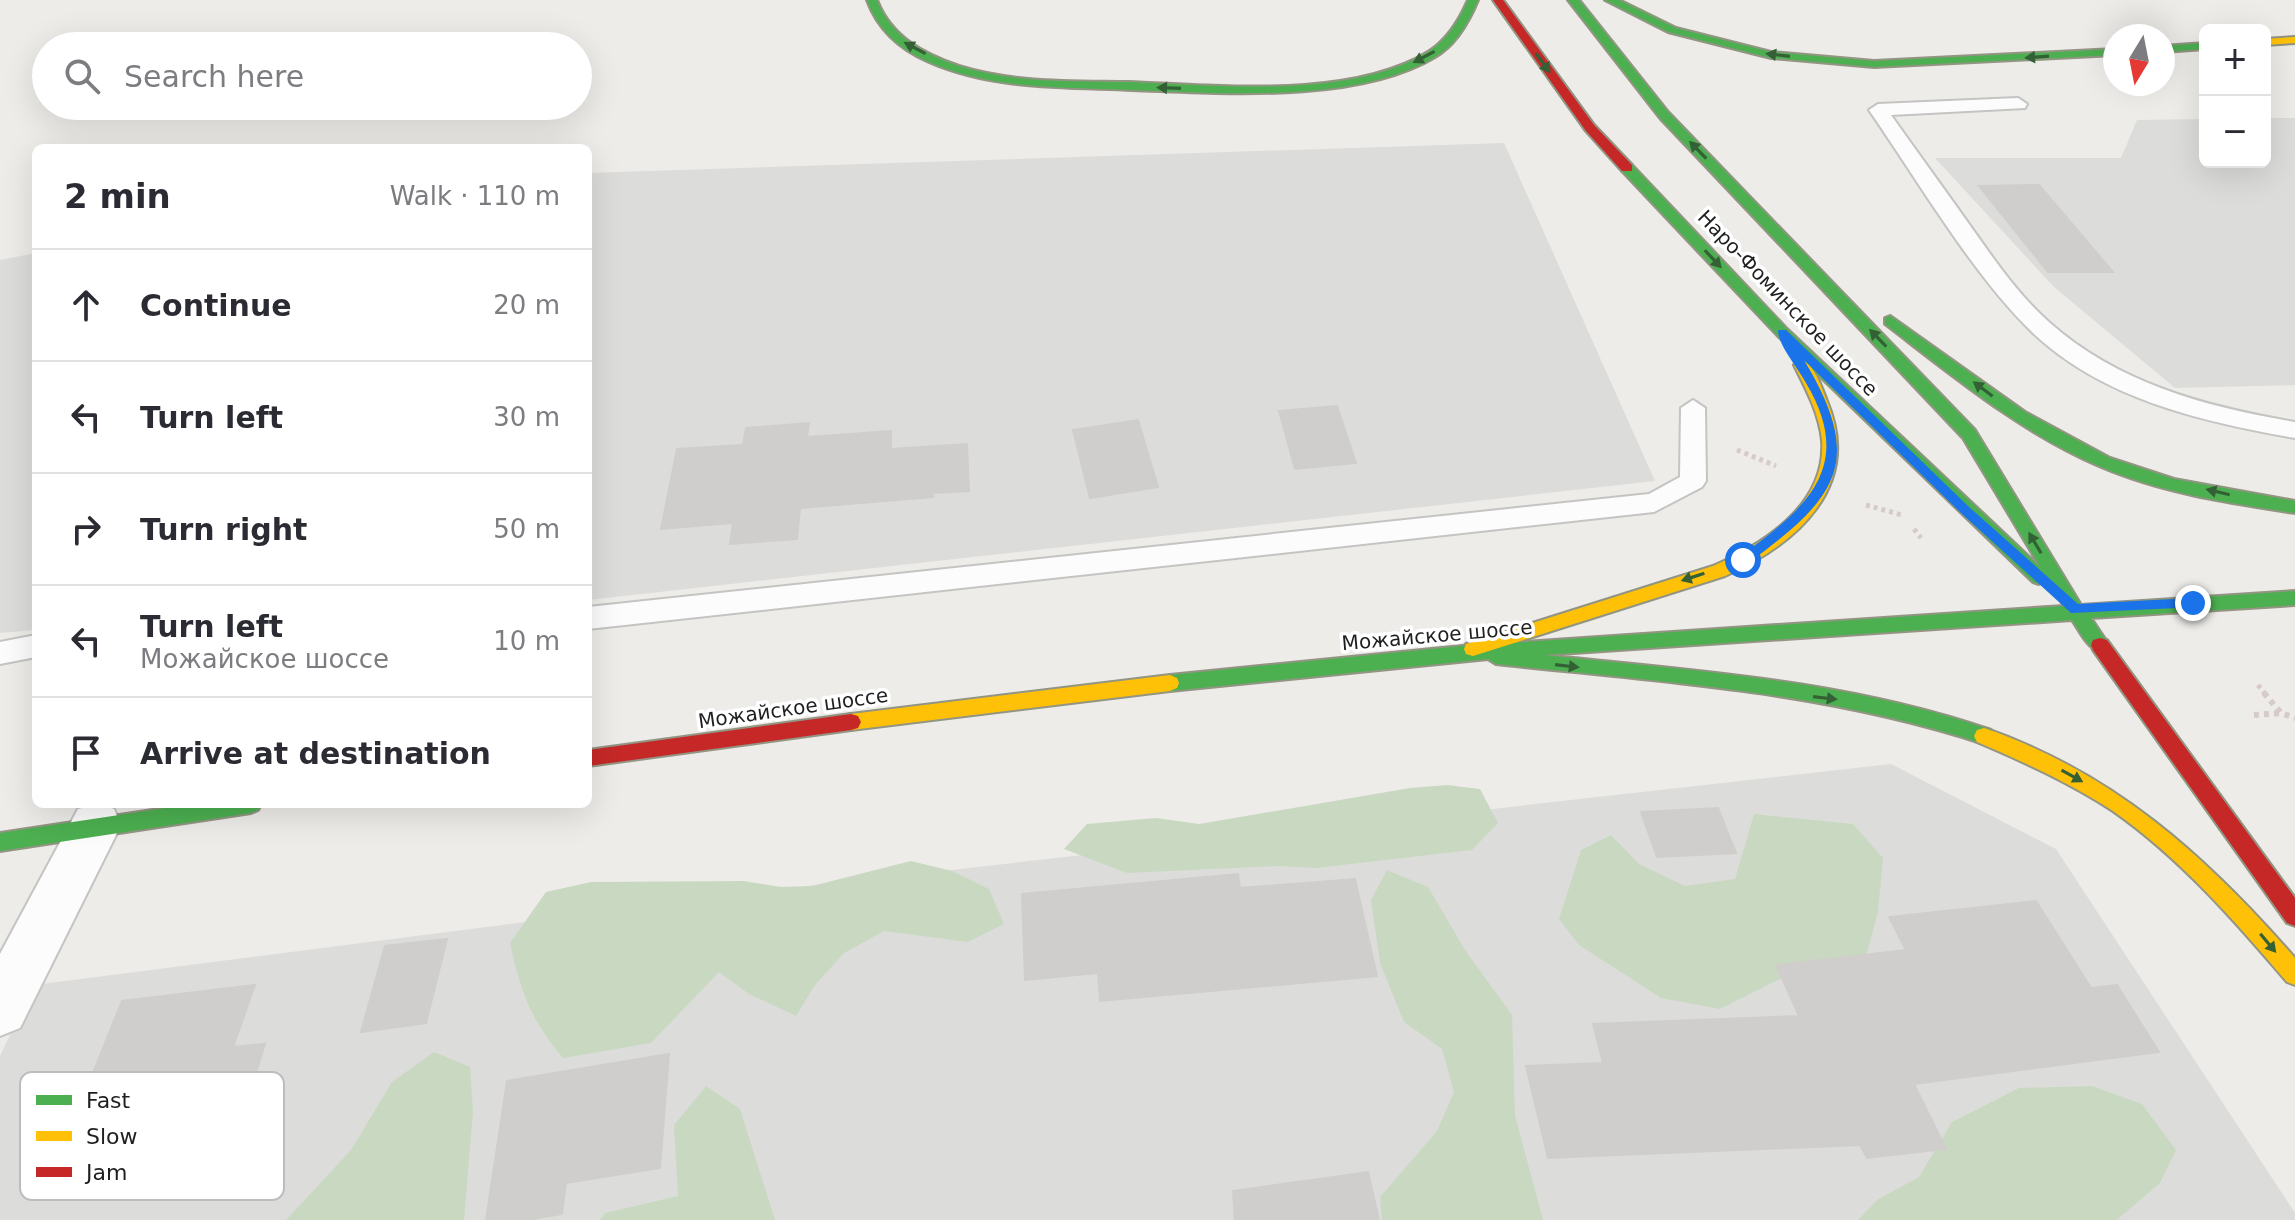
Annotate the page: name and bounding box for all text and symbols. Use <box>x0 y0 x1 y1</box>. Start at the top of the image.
north arrow <box>2103 24 2175 96</box>
map controls <box>2199 24 2271 168</box>
button: + <box>2199 24 2271 96</box>
search box <box>32 32 592 120</box>
one-way arrow <box>903 41 926 55</box>
one-way arrow <box>1765 48 1790 61</box>
one-way arrow <box>1413 49 1435 63</box>
one-way arrow <box>2024 50 2049 63</box>
one-way arrow <box>1535 53 1551 74</box>
icon: search <box>60 54 104 98</box>
text: Search here <box>124 59 304 94</box>
one-way arrow <box>1156 81 1181 94</box>
button: − <box>2199 96 2271 168</box>
one-way arrow <box>1689 141 1708 160</box>
text: 2 min <box>64 176 171 216</box>
text: Walk · 110 m <box>390 181 560 211</box>
street label: Наро-Фоминское шоссе <box>1693 205 1883 401</box>
one-way arrow <box>1704 250 1722 269</box>
icon: ahead <box>64 283 108 327</box>
text: Continue <box>140 288 292 323</box>
text: 20 m <box>493 290 560 320</box>
one-way arrow <box>1869 329 1887 348</box>
one-way arrow <box>1973 382 1993 398</box>
icon: left <box>64 395 108 439</box>
text: Turn left <box>140 400 283 435</box>
text: 30 m <box>493 402 560 432</box>
one-way arrow <box>2206 485 2231 498</box>
icon: right <box>64 507 108 551</box>
text: Turn right <box>140 512 307 547</box>
text: 50 m <box>493 514 560 544</box>
one-way arrow <box>2028 532 2042 554</box>
route start <box>1725 542 1761 578</box>
one-way arrow <box>1681 571 1705 583</box>
route end <box>2175 585 2211 621</box>
text: Turn left <box>140 609 283 644</box>
street label: Можайское шоссе <box>1341 615 1533 655</box>
icon: left <box>64 619 108 663</box>
text: 10 m <box>493 626 560 656</box>
text: Можайское шоссе <box>140 644 389 674</box>
one-way arrow <box>1555 660 1580 673</box>
street label: Можайское шоссе <box>696 683 890 733</box>
one-way arrow <box>1813 691 1838 704</box>
icon: arrive <box>64 731 108 775</box>
text: Arrive at destination <box>140 736 491 771</box>
one-way arrow <box>2060 769 2083 783</box>
one-way arrow <box>2259 932 2276 952</box>
legend <box>20 1072 284 1200</box>
text: Fast <box>86 1088 131 1113</box>
text: Slow <box>86 1124 138 1149</box>
text: Jam <box>84 1160 127 1185</box>

